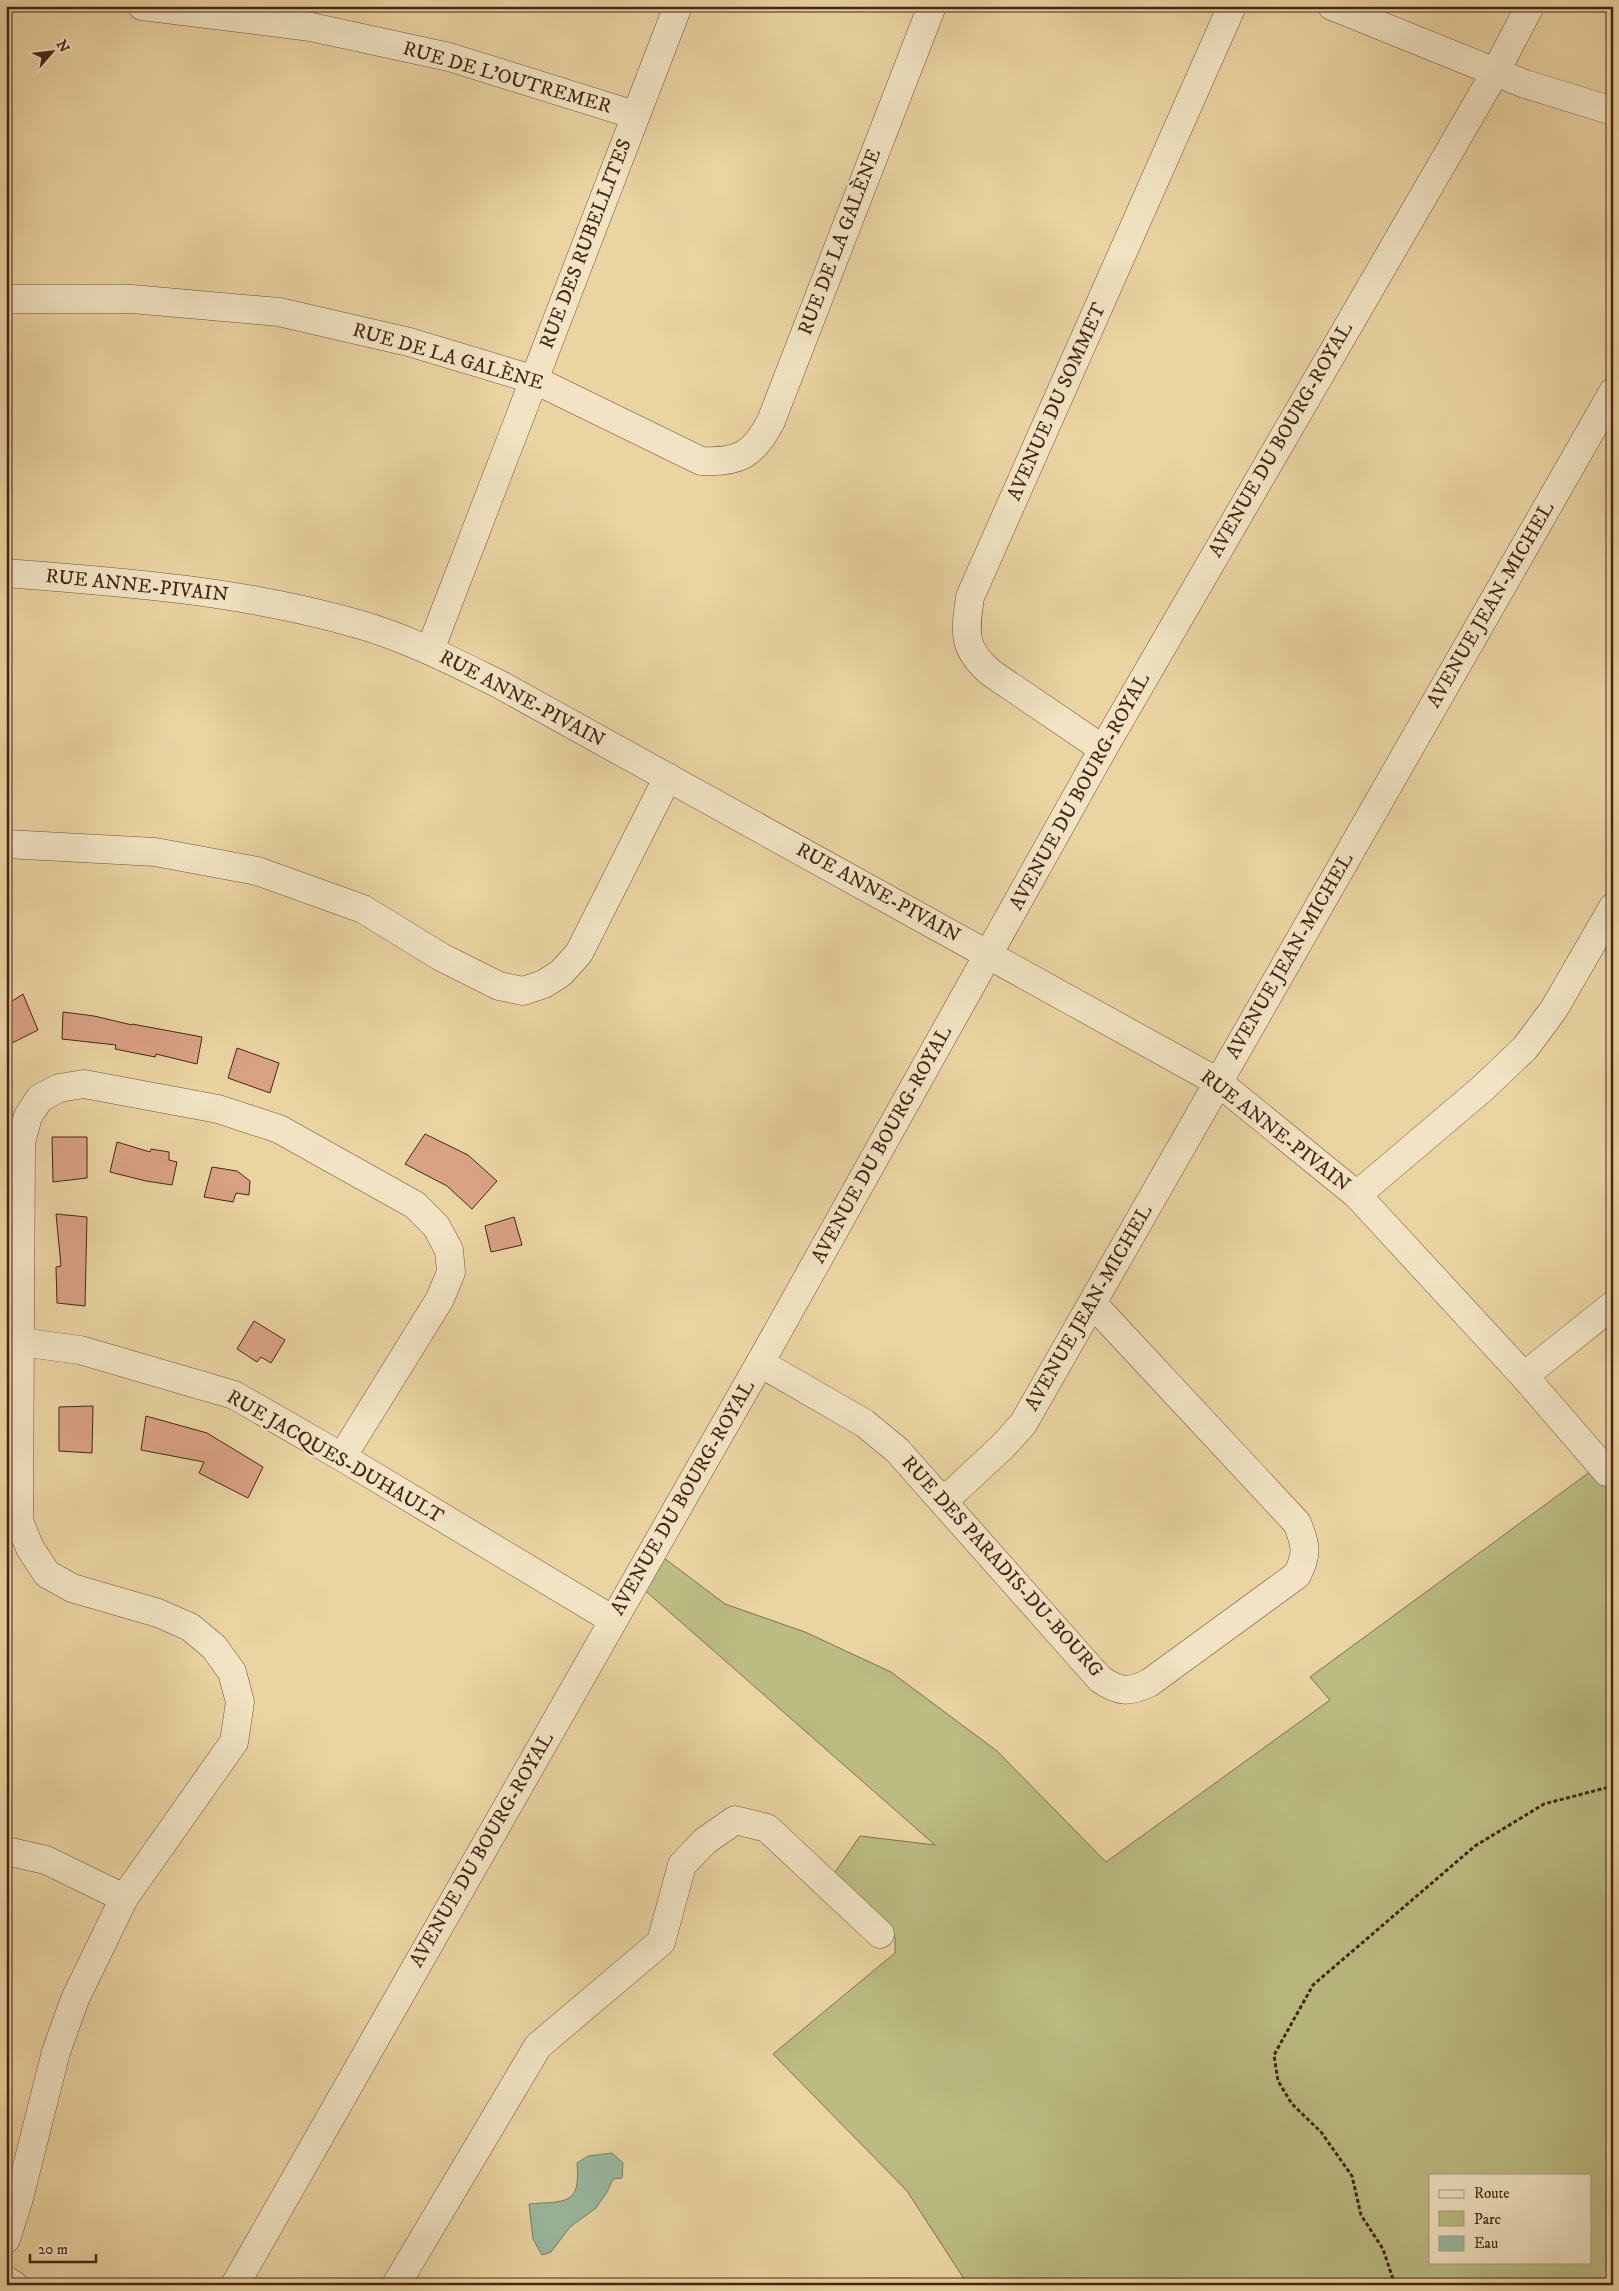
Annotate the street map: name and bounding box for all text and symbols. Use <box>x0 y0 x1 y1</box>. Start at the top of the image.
north arrow <box>28 28 78 78</box>
street label: RUE DE L'OUTREMER <box>400 36 614 120</box>
text: N <box>52 37 73 56</box>
street label: RUE DES RUBELLITES <box>534 136 638 352</box>
street label: RUE DE LA GALÈNE <box>793 145 887 339</box>
street label: AVENUE DU SOMMET <box>1002 299 1112 505</box>
street label: AVENUE DU BOURG-ROYAL <box>1203 317 1359 562</box>
street label: RUE DE LA GALÈNE <box>350 318 546 396</box>
street label: AVENUE JEAN-MICHEL <box>1422 497 1561 712</box>
street label: RUE ANNE-PIVAIN <box>44 564 230 608</box>
street label: RUE ANNE-PIVAIN <box>435 645 609 753</box>
street label: AVENUE DU BOURG-ROYAL <box>1004 669 1156 915</box>
street label: RUE ANNE-PIVAIN <box>792 837 964 949</box>
street label: AVENUE JEAN-MICHEL <box>1221 848 1360 1063</box>
street label: AVENUE DU BOURG-ROYAL <box>806 1022 958 1268</box>
street label: RUE ANNE-PIVAIN <box>1195 1065 1355 1197</box>
street label: AVENUE JEAN-MICHEL <box>1020 1200 1159 1415</box>
street label: AVENUE DU BOURG-ROYAL <box>605 1375 761 1620</box>
street label: RUE JACQUES-DUHAULT <box>222 1385 448 1529</box>
street label: RUE DES PARADIS-DU-BOURG <box>896 1451 1108 1683</box>
street label: AVENUE DU BOURG-ROYAL <box>404 1727 560 1972</box>
legend <box>1429 2174 1592 2264</box>
text: Route <box>1474 2184 1509 2203</box>
text: Parc <box>1474 2210 1502 2229</box>
scale bar <box>30 2231 96 2263</box>
text: Eau <box>1474 2234 1498 2253</box>
text: 20 m <box>38 2240 68 2259</box>

